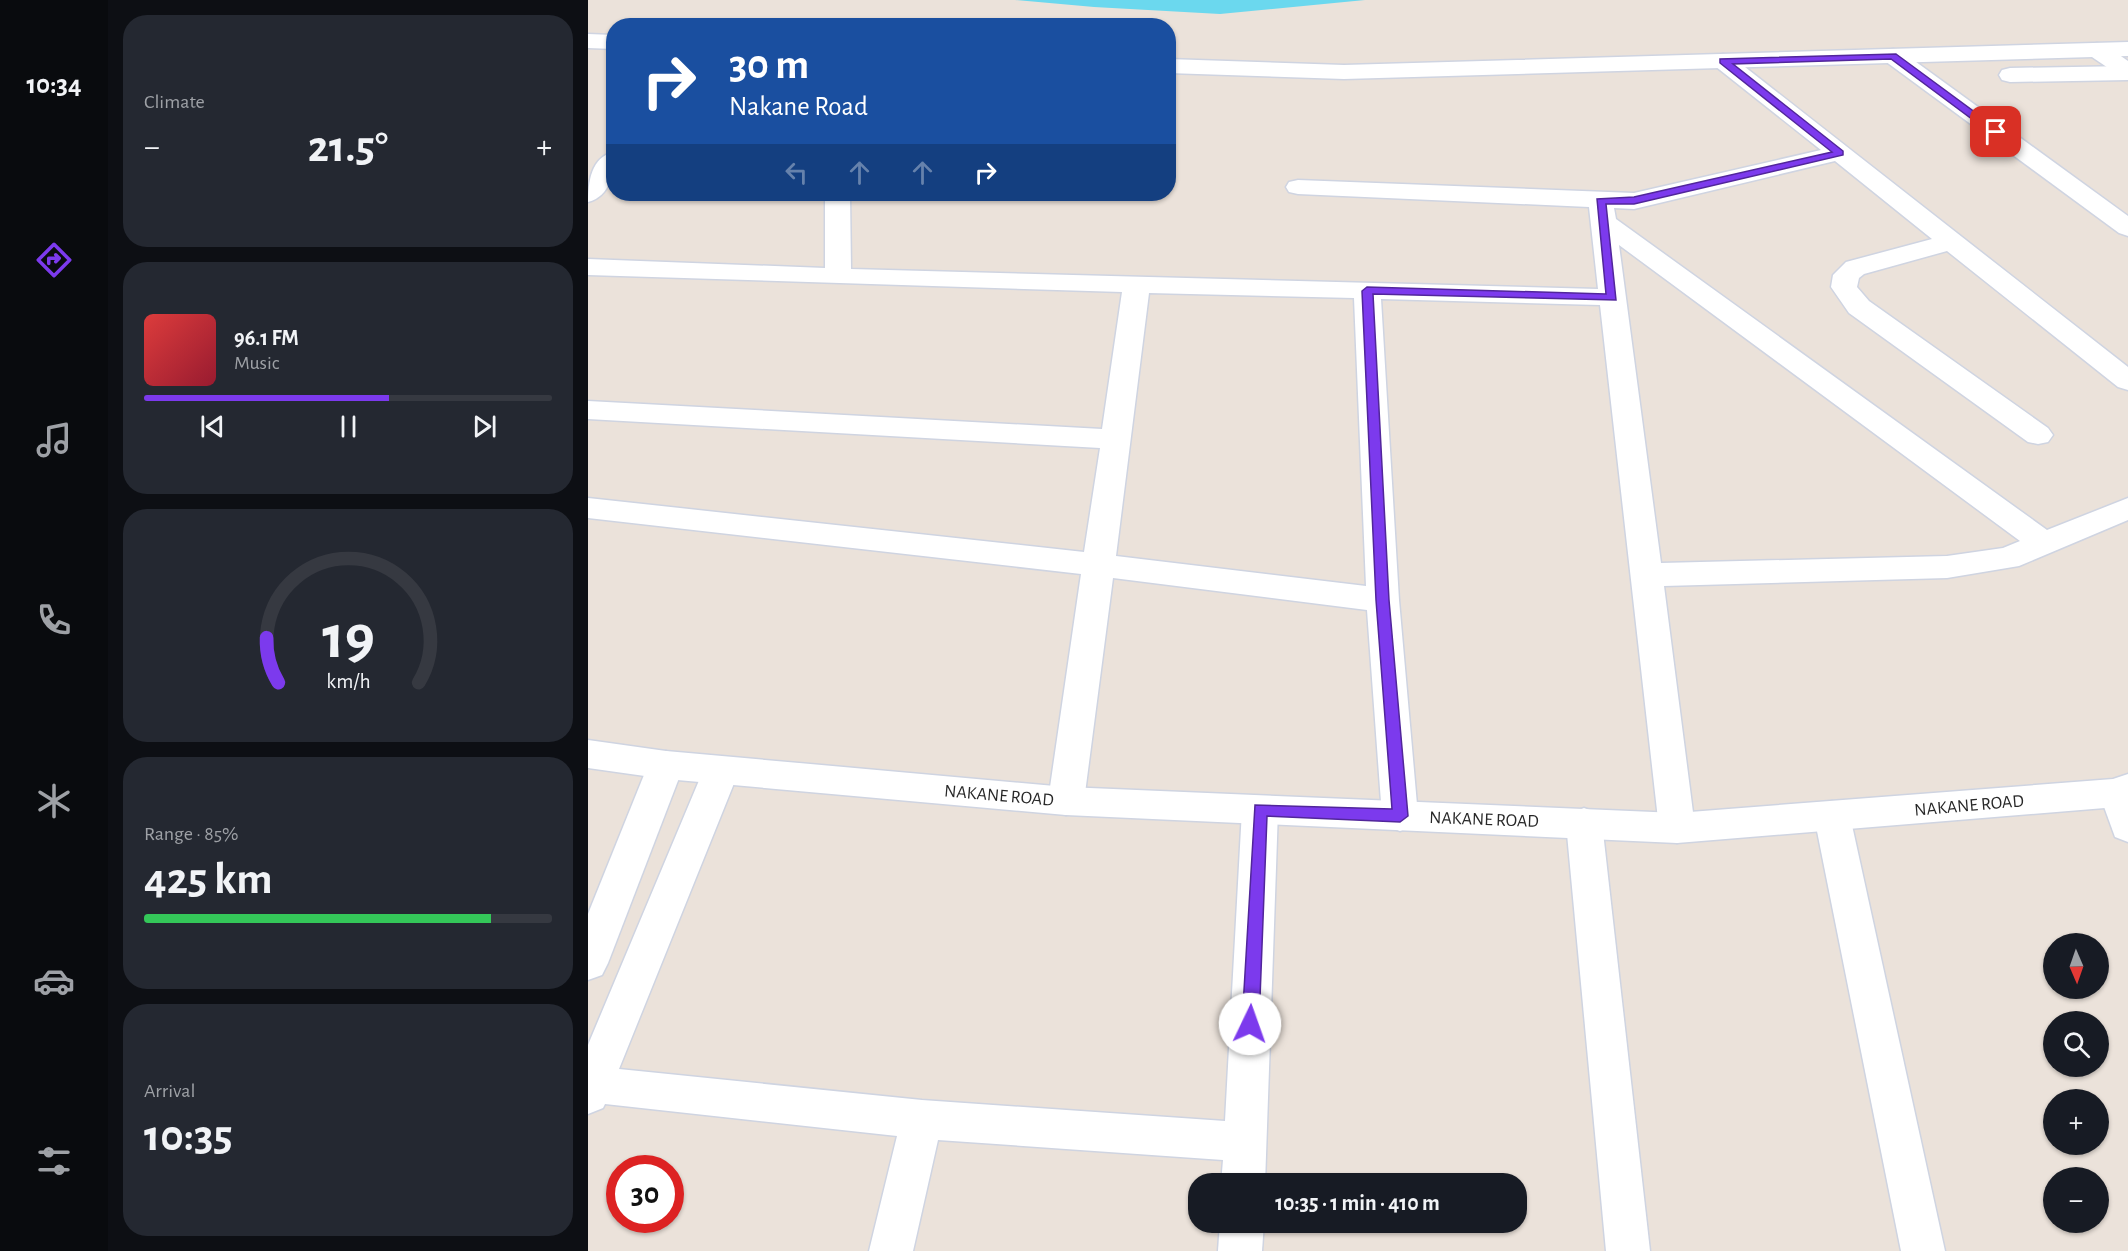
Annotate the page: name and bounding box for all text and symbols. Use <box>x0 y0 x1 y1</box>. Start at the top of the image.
icon: right <box>630 42 708 120</box>
text: 30 m <box>729 44 809 86</box>
text: 10:34 <box>26 71 82 98</box>
text: Climate <box>144 92 205 112</box>
text: Nakane Road <box>729 93 868 120</box>
pin <box>1970 106 2021 157</box>
icon: arrive <box>1979 115 2012 148</box>
text: 21.5° <box>308 125 388 170</box>
text: − <box>144 131 160 164</box>
text: + <box>536 131 552 164</box>
icon: left <box>780 156 813 189</box>
icon: ahead <box>843 156 876 189</box>
icon: ahead <box>906 156 939 189</box>
icon: right <box>969 156 1002 189</box>
icon: directions <box>33 239 75 281</box>
text: 96.1 FM <box>234 327 299 349</box>
text: Music <box>234 353 280 373</box>
icon: previous <box>196 410 229 443</box>
icon: pause <box>332 410 365 443</box>
icon: next <box>468 410 501 443</box>
icon: music <box>33 419 75 461</box>
icon: phone <box>33 599 75 641</box>
text: 19 <box>322 607 374 669</box>
text: km/h <box>326 671 370 692</box>
icon: climate <box>33 780 75 822</box>
street label: NAKANE ROAD <box>943 782 1054 810</box>
street label: NAKANE ROAD <box>1914 792 2025 820</box>
street label: NAKANE ROAD <box>1429 809 1539 831</box>
text: Range · 85% <box>144 824 239 844</box>
text: 425 km <box>144 857 273 902</box>
north arrow <box>2043 933 2109 999</box>
map controls <box>2043 933 2109 1233</box>
icon: car <box>33 960 75 1002</box>
position arrow <box>1218 992 1282 1056</box>
button: search <box>2043 1011 2109 1077</box>
text: Arrival <box>144 1081 195 1101</box>
button: + <box>2043 1089 2109 1155</box>
text: 10:35 <box>144 1114 233 1159</box>
icon: filters <box>33 1140 75 1182</box>
speed limit sign: 30 <box>606 1155 684 1233</box>
button: − <box>2043 1167 2109 1233</box>
text: 10:35 · 1 min · 410 m <box>1275 1192 1440 1214</box>

